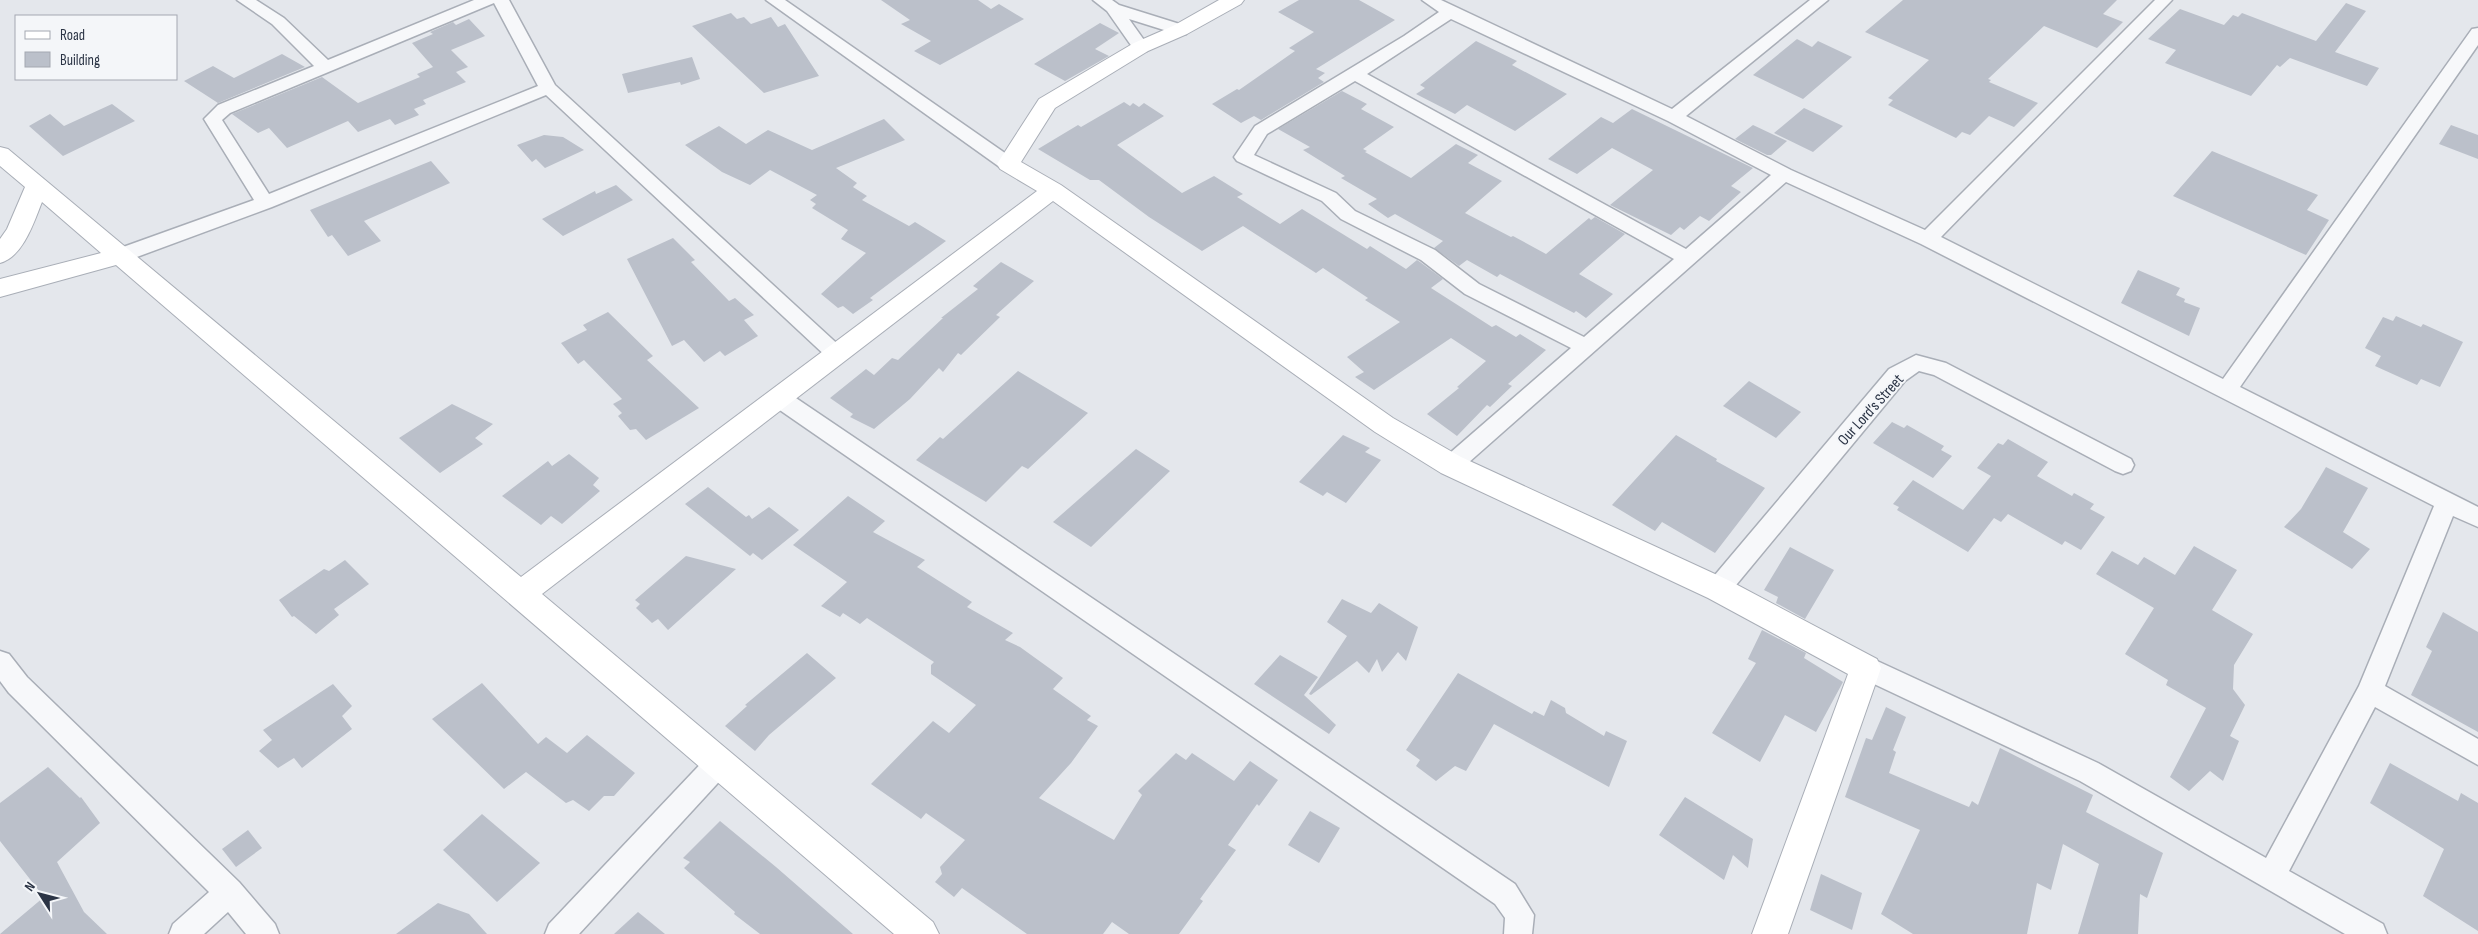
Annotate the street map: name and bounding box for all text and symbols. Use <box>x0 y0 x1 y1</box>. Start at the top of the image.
legend <box>15 15 178 80</box>
text: Road <box>60 26 85 45</box>
text: Building <box>60 51 100 70</box>
street label: Our Lord’s Street <box>1834 370 1908 450</box>
north arrow <box>15 869 65 919</box>
text: N <box>21 879 39 895</box>

